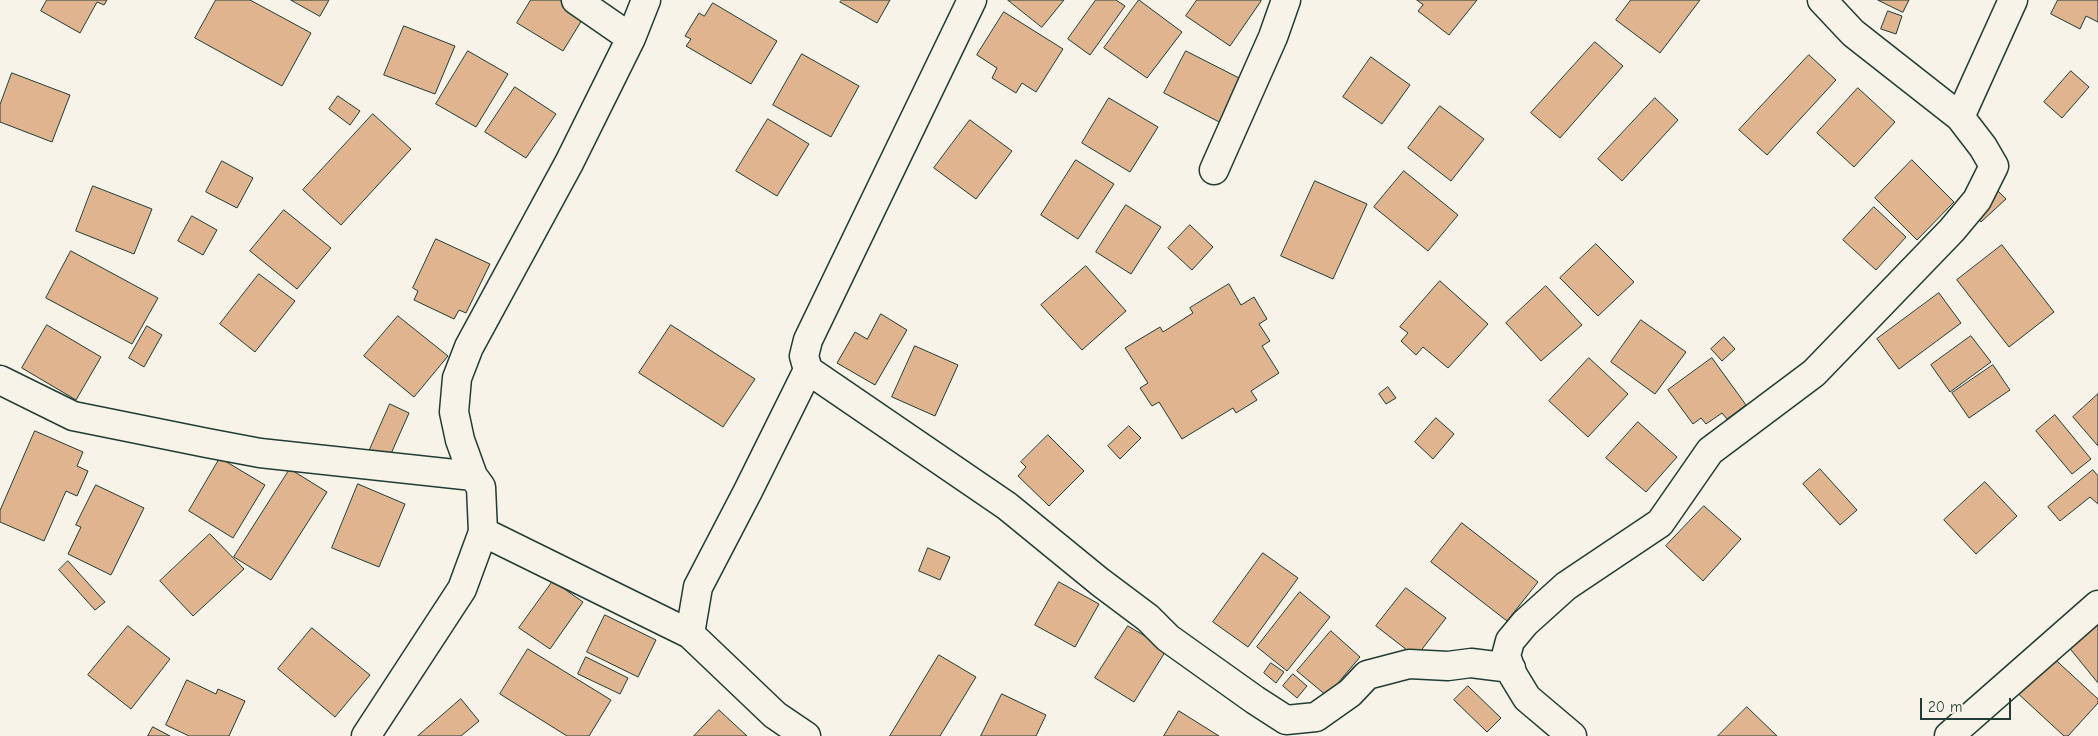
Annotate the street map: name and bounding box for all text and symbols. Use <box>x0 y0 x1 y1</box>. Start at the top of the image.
scale bar <box>1923 688 2014 720</box>
text: 20 m <box>1928 698 1962 716</box>

